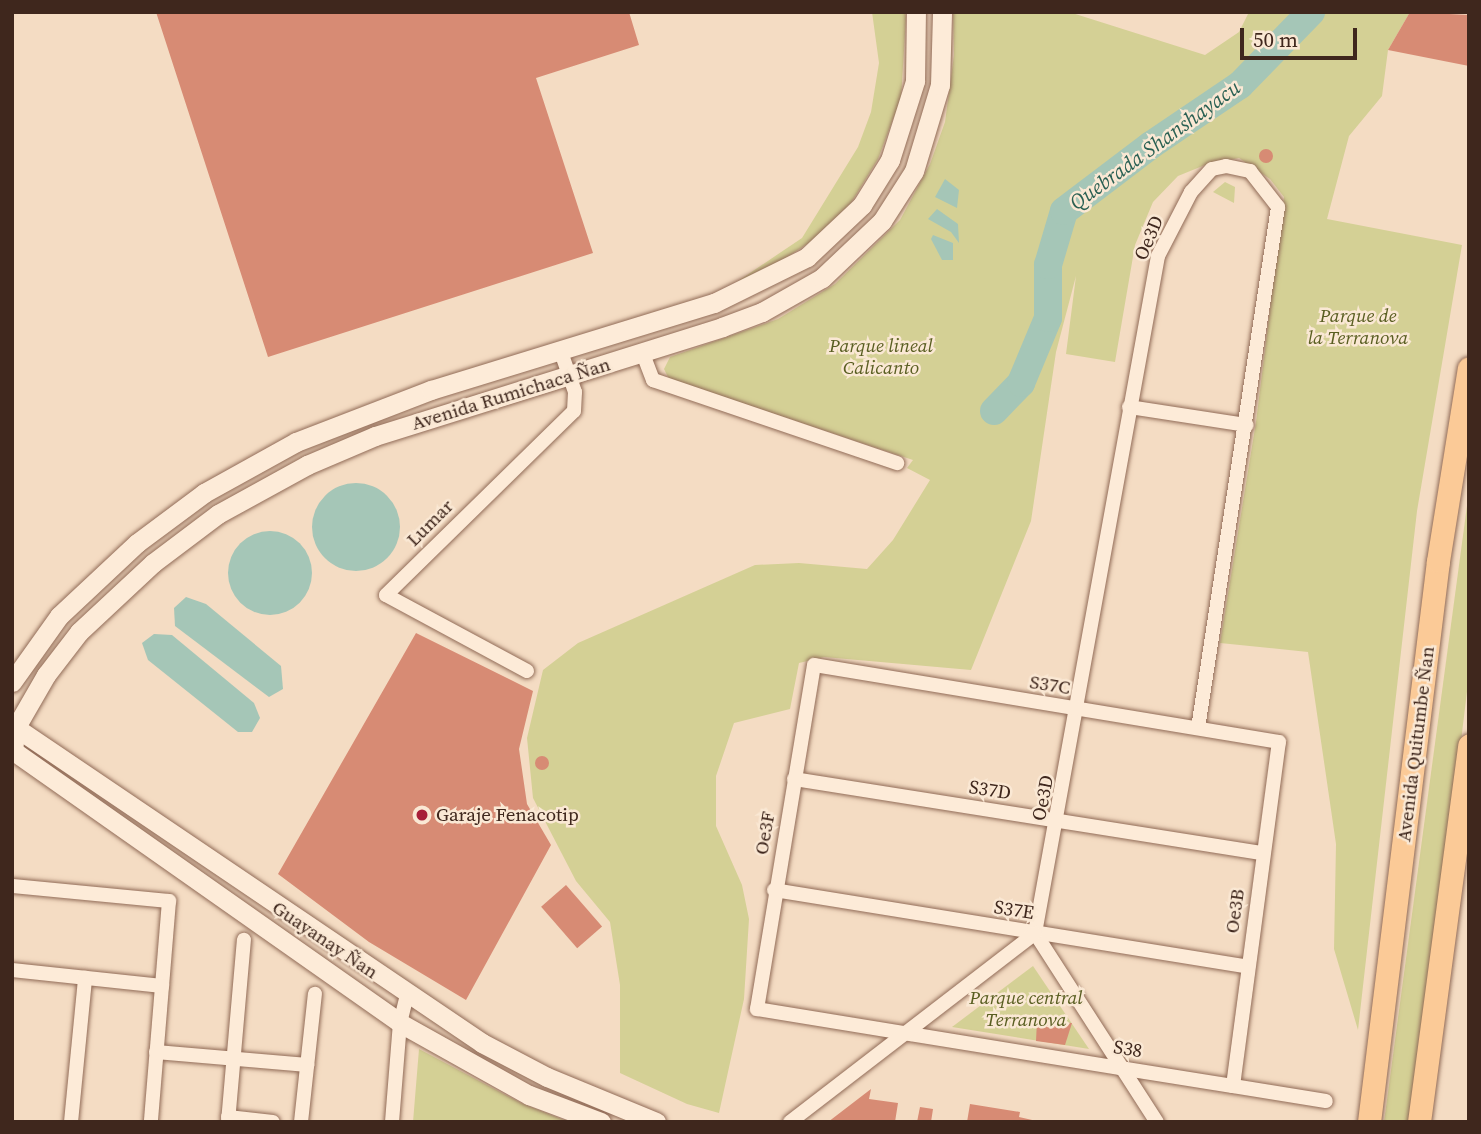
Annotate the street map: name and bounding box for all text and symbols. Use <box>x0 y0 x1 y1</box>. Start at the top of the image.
scale bar <box>1243 14 1360 58</box>
text: 50 m <box>1253 25 1298 54</box>
water label: Quebrada Shanshayacu <box>1065 75 1245 215</box>
street label: Oe3D <box>1129 212 1169 264</box>
park label: Parque de la Terranova <box>1308 305 1408 349</box>
park label: Parque lineal Calicanto <box>829 335 933 379</box>
street label: Avenida Rumichaca Ñan <box>409 353 613 435</box>
street label: Lumar <box>402 495 458 551</box>
street label: Avenida Quitumbe Ñan <box>1393 645 1439 843</box>
street label: S37C <box>1028 671 1072 699</box>
street label: Oe3D <box>1027 773 1059 823</box>
street label: S37D <box>967 775 1013 805</box>
place label: Garaje Fenacotip <box>436 804 579 826</box>
marker: Garaje Fenacotip <box>414 807 430 823</box>
street label: Oe3F <box>750 810 780 856</box>
street label: Oe3B <box>1221 887 1249 935</box>
street label: Guayanay Ñan <box>268 896 382 984</box>
street label: S37E <box>992 896 1036 924</box>
park label: Parque central Terranova <box>969 987 1083 1031</box>
street label: S38 <box>1112 1035 1144 1063</box>

